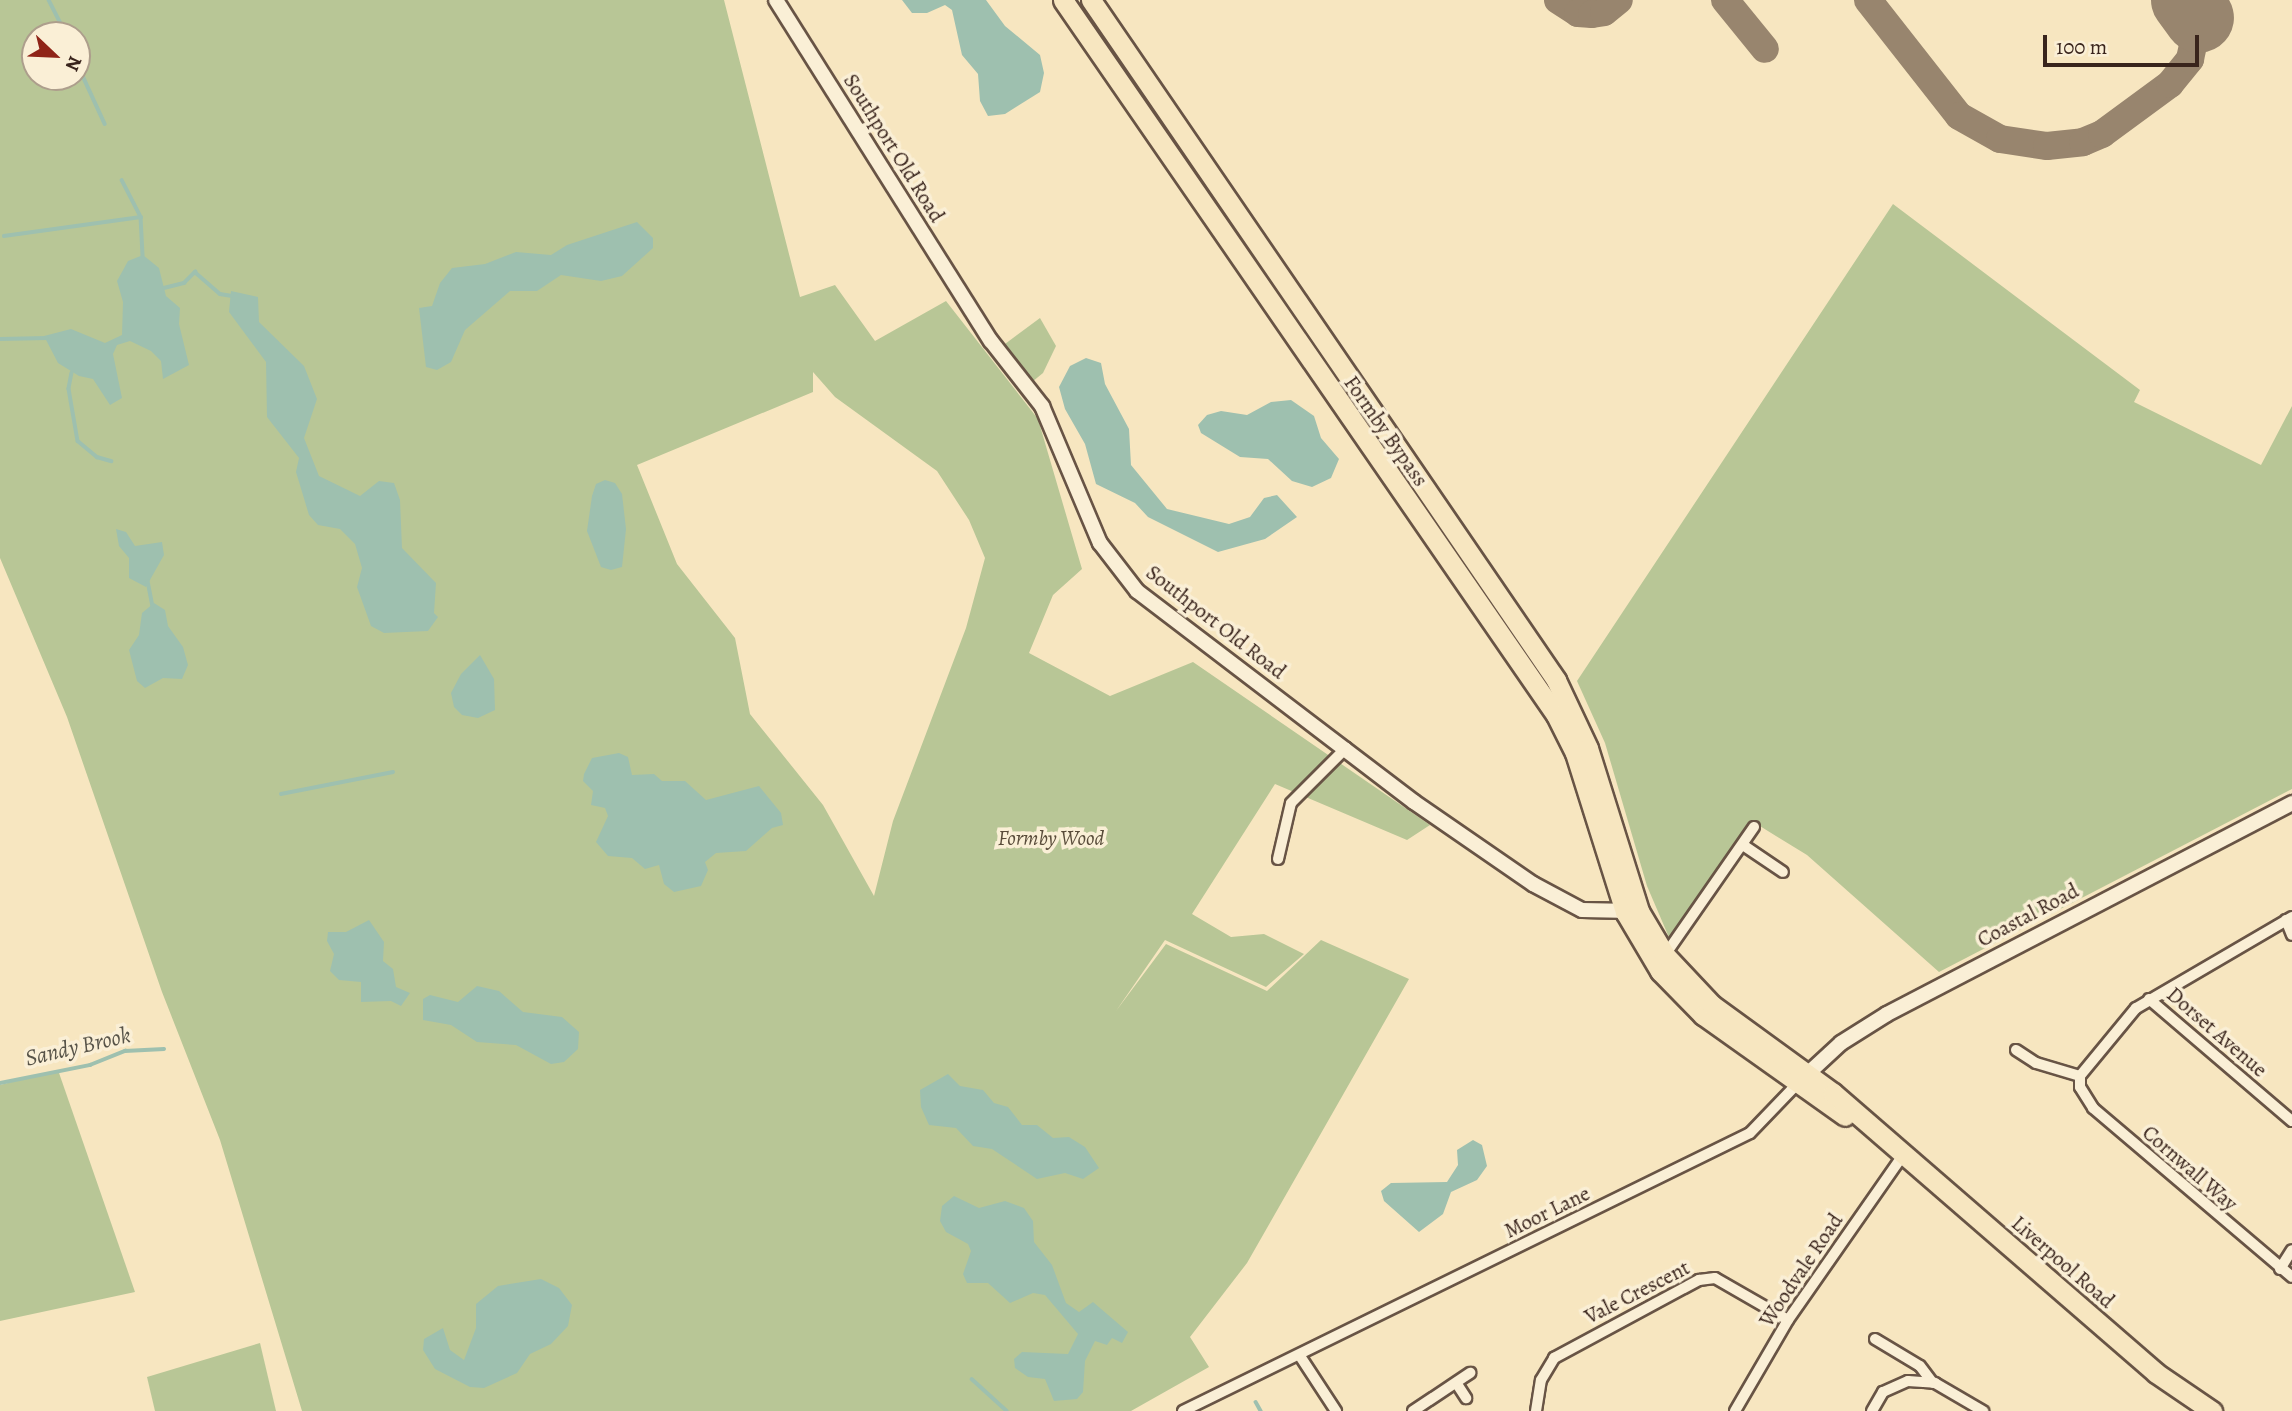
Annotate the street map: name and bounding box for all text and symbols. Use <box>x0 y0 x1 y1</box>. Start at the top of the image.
north arrow <box>21 21 91 91</box>
scale bar <box>2047 21 2203 65</box>
text: 100 m <box>2056 33 2107 61</box>
text: N <box>59 52 88 75</box>
street label: Southport Old Road <box>838 69 950 227</box>
street label: Formby Bypass <box>1339 371 1433 491</box>
street label: Southport Old Road <box>1141 560 1291 684</box>
park label: Formby Wood <box>998 825 1104 851</box>
street label: Coastal Road <box>1973 878 2083 952</box>
street label: Dorset Avenue <box>2162 982 2272 1082</box>
water label: Sandy Brook <box>23 1021 133 1073</box>
street label: Cornwall Way <box>2137 1120 2243 1216</box>
street label: Moor Lane <box>1500 1181 1594 1243</box>
street label: Woodvale Road <box>1754 1208 1848 1332</box>
street label: Liverpool Road <box>2006 1210 2120 1314</box>
street label: Vale Crescent <box>1580 1255 1694 1329</box>

